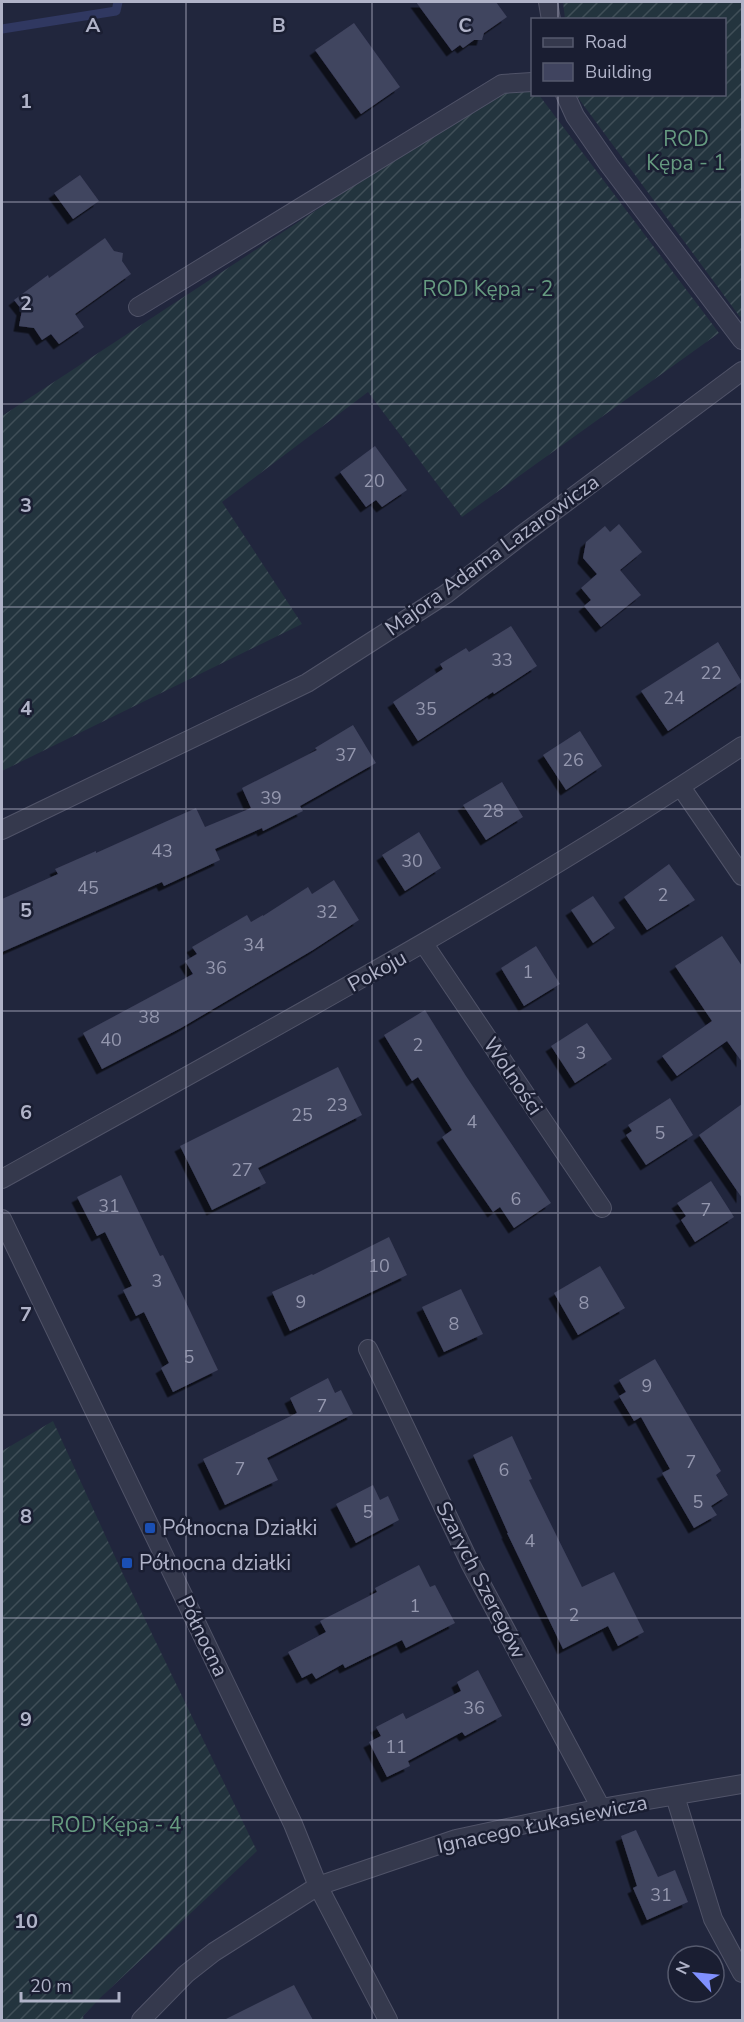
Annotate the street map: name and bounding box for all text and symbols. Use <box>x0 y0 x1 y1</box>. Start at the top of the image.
text: A <box>86 12 101 39</box>
text: B <box>272 12 286 39</box>
text: C <box>458 12 472 39</box>
legend <box>531 18 726 96</box>
text: Road <box>585 30 627 54</box>
text: Building <box>585 60 652 84</box>
text: 1 <box>20 88 32 115</box>
park label: ROD Kępa - 1 <box>646 125 726 177</box>
park label: ROD Kępa - 2 <box>423 275 553 303</box>
text: 2 <box>20 290 32 317</box>
street label: Majora Adama Lazarowicza <box>379 468 605 642</box>
house number: 20 <box>363 469 385 493</box>
text: 3 <box>20 492 32 519</box>
house number: 33 <box>491 648 513 672</box>
house number: 22 <box>700 661 722 685</box>
house number: 24 <box>663 686 685 710</box>
text: 4 <box>20 695 32 722</box>
house number: 35 <box>415 697 437 721</box>
house number: 37 <box>335 743 357 767</box>
house number: 26 <box>562 748 584 772</box>
house number: 39 <box>260 786 282 810</box>
house number: 28 <box>482 799 504 823</box>
house number: 43 <box>151 839 173 863</box>
house number: 30 <box>401 849 423 873</box>
house number: 45 <box>77 876 99 900</box>
house number: 2 <box>658 883 668 907</box>
text: 5 <box>20 897 32 924</box>
house number: 32 <box>316 900 338 924</box>
house number: 34 <box>243 933 265 957</box>
street label: Pokoju <box>343 943 411 999</box>
house number: 36 <box>205 956 227 980</box>
house number: 1 <box>523 960 533 984</box>
house number: 38 <box>138 1005 160 1029</box>
house number: 40 <box>100 1028 122 1052</box>
street label: Wolności <box>477 1032 549 1120</box>
house number: 2 <box>413 1033 423 1057</box>
house number: 3 <box>576 1041 586 1065</box>
house number: 23 <box>326 1093 348 1117</box>
text: 6 <box>20 1099 32 1126</box>
house number: 25 <box>291 1103 313 1127</box>
house number: 4 <box>467 1110 478 1134</box>
house number: 5 <box>655 1121 665 1145</box>
house number: 27 <box>231 1158 253 1182</box>
house number: 6 <box>511 1187 521 1211</box>
house number: 31 <box>98 1194 120 1218</box>
house number: 7 <box>701 1198 711 1222</box>
house number: 10 <box>368 1254 390 1278</box>
house number: 3 <box>152 1269 162 1293</box>
house number: 9 <box>296 1290 306 1314</box>
house number: 8 <box>579 1291 589 1315</box>
text: 7 <box>20 1301 32 1328</box>
house number: 8 <box>449 1312 459 1336</box>
house number: 5 <box>184 1345 194 1369</box>
house number: 9 <box>642 1374 652 1398</box>
house number: 7 <box>317 1394 327 1418</box>
house number: 7 <box>686 1450 696 1474</box>
house number: 7 <box>235 1457 245 1481</box>
house number: 6 <box>499 1458 509 1482</box>
house number: 5 <box>693 1490 703 1514</box>
street label: Szarych Szeregów <box>429 1497 533 1664</box>
house number: 5 <box>363 1500 373 1524</box>
text: 8 <box>20 1503 32 1530</box>
place label: Północna Działki <box>162 1514 317 1542</box>
marker: Północna Działki <box>143 1521 157 1535</box>
house number: 4 <box>525 1529 536 1553</box>
place label: Północna działki <box>139 1549 291 1577</box>
marker: Północna działki <box>120 1556 134 1570</box>
street label: Północna <box>171 1591 235 1681</box>
house number: 1 <box>410 1594 420 1618</box>
house number: 2 <box>569 1603 579 1627</box>
house number: 36 <box>463 1696 485 1720</box>
text: 9 <box>20 1706 32 1733</box>
house number: 11 <box>385 1735 407 1759</box>
street label: Ignacego Łukasiewicza <box>434 1788 650 1860</box>
park label: ROD Kępa - 4 <box>51 1811 181 1839</box>
house number: 31 <box>650 1883 672 1907</box>
text: 10 <box>14 1908 38 1935</box>
north arrow <box>666 1944 726 2004</box>
text: N <box>671 1958 696 1978</box>
scale bar <box>21 1965 118 2003</box>
text: 20 m <box>30 1974 72 1998</box>

